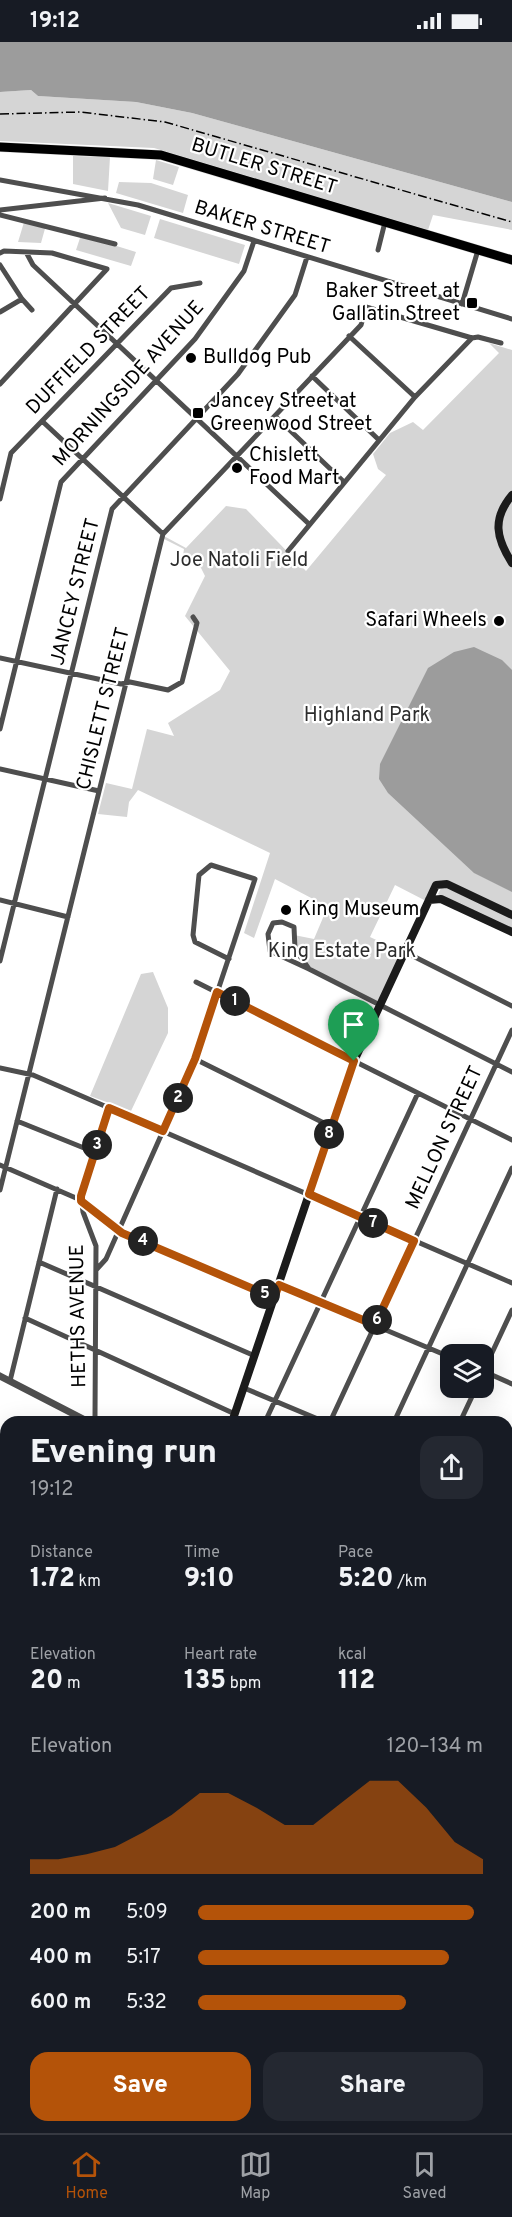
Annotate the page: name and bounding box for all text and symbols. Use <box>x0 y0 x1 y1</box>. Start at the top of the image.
text: 19:12 <box>30 8 80 35</box>
street label: BUTLER STREET <box>188 132 340 202</box>
street label: BAKER STREET <box>191 195 333 261</box>
place label: Baker Street at Gallatin Street <box>325 279 460 328</box>
street label: DUFFIELD STREET <box>21 281 157 421</box>
street label: MORNINGSIDE AVENUE <box>48 296 210 472</box>
marker: Baker Street at Gallatin Street <box>465 296 479 310</box>
place label: Bulldog Pub <box>203 345 311 371</box>
marker: Bulldog Pub <box>184 351 198 365</box>
place label: Jancey Street at Greenwood Street <box>210 389 372 438</box>
marker: Jancey Street at Greenwood Street <box>191 406 205 420</box>
place label: Chislett Food Mart <box>249 443 339 492</box>
marker: Chislett Food Mart <box>230 461 244 475</box>
street label: JANCEY STREET <box>45 516 107 668</box>
park label: Joe Natoli Field <box>170 548 308 574</box>
place label: Safari Wheels <box>365 608 487 634</box>
marker: Safari Wheels <box>492 614 506 628</box>
street label: CHISLETT STREET <box>71 625 137 793</box>
park label: Highland Park <box>304 703 430 729</box>
place label: King Museum <box>298 897 419 923</box>
marker: King Museum <box>279 903 293 917</box>
park label: King Estate Park <box>268 939 416 965</box>
pin: 1 <box>220 986 250 1016</box>
text: 1 <box>232 991 238 1011</box>
pin <box>328 999 379 1061</box>
icon: arrive <box>337 1008 370 1041</box>
street label: MELLON STREET <box>400 1062 490 1214</box>
pin: 2 <box>163 1083 193 1113</box>
text: 2 <box>173 1088 183 1108</box>
pin: 8 <box>314 1119 344 1149</box>
text: 8 <box>324 1124 334 1144</box>
pin: 3 <box>82 1130 112 1160</box>
text: 3 <box>92 1135 102 1155</box>
pin: 7 <box>358 1208 388 1238</box>
text: 7 <box>369 1213 377 1233</box>
pin: 4 <box>128 1226 158 1256</box>
text: 4 <box>138 1231 148 1251</box>
street label: HETHS AVENUE <box>65 1244 93 1388</box>
pin: 5 <box>250 1279 280 1309</box>
text: 5 <box>260 1284 270 1304</box>
pin: 6 <box>362 1305 392 1335</box>
text: 6 <box>372 1310 382 1330</box>
map controls <box>440 1344 494 1398</box>
button: layers <box>440 1344 494 1398</box>
text: Evening run <box>30 1433 217 1475</box>
button: share <box>420 1436 483 1499</box>
text: 19:12 <box>30 1477 74 1503</box>
text: Distance <box>30 1543 93 1563</box>
text: Time <box>184 1543 220 1563</box>
text: Pace <box>338 1543 373 1563</box>
text: 1.72 <box>30 1563 75 1596</box>
text: 9:10 <box>184 1563 234 1596</box>
text: 5:20 <box>338 1563 393 1596</box>
text: km <box>75 1572 101 1592</box>
text: /km <box>393 1572 427 1592</box>
text: Elevation <box>30 1645 96 1665</box>
text: Heart rate <box>184 1645 257 1665</box>
text: kcal <box>338 1645 366 1665</box>
text: 20 <box>30 1665 63 1698</box>
text: 135 <box>184 1665 226 1698</box>
text: 112 <box>338 1665 375 1698</box>
text: m <box>63 1674 80 1694</box>
text: bpm <box>226 1674 261 1694</box>
text: Elevation <box>30 1734 112 1760</box>
text: 120–134 m <box>387 1734 483 1760</box>
text: 200 m <box>30 1900 91 1926</box>
text: 5:09 <box>126 1900 168 1926</box>
text: 400 m <box>30 1945 92 1971</box>
text: 5:17 <box>126 1945 161 1971</box>
text: 600 m <box>30 1990 91 2016</box>
text: 5:32 <box>126 1990 167 2016</box>
button: Save <box>30 2052 251 2121</box>
button: Share <box>263 2052 483 2121</box>
tab: Home <box>65 2148 108 2204</box>
tab: Map <box>239 2148 272 2204</box>
tab: Saved <box>403 2148 447 2204</box>

